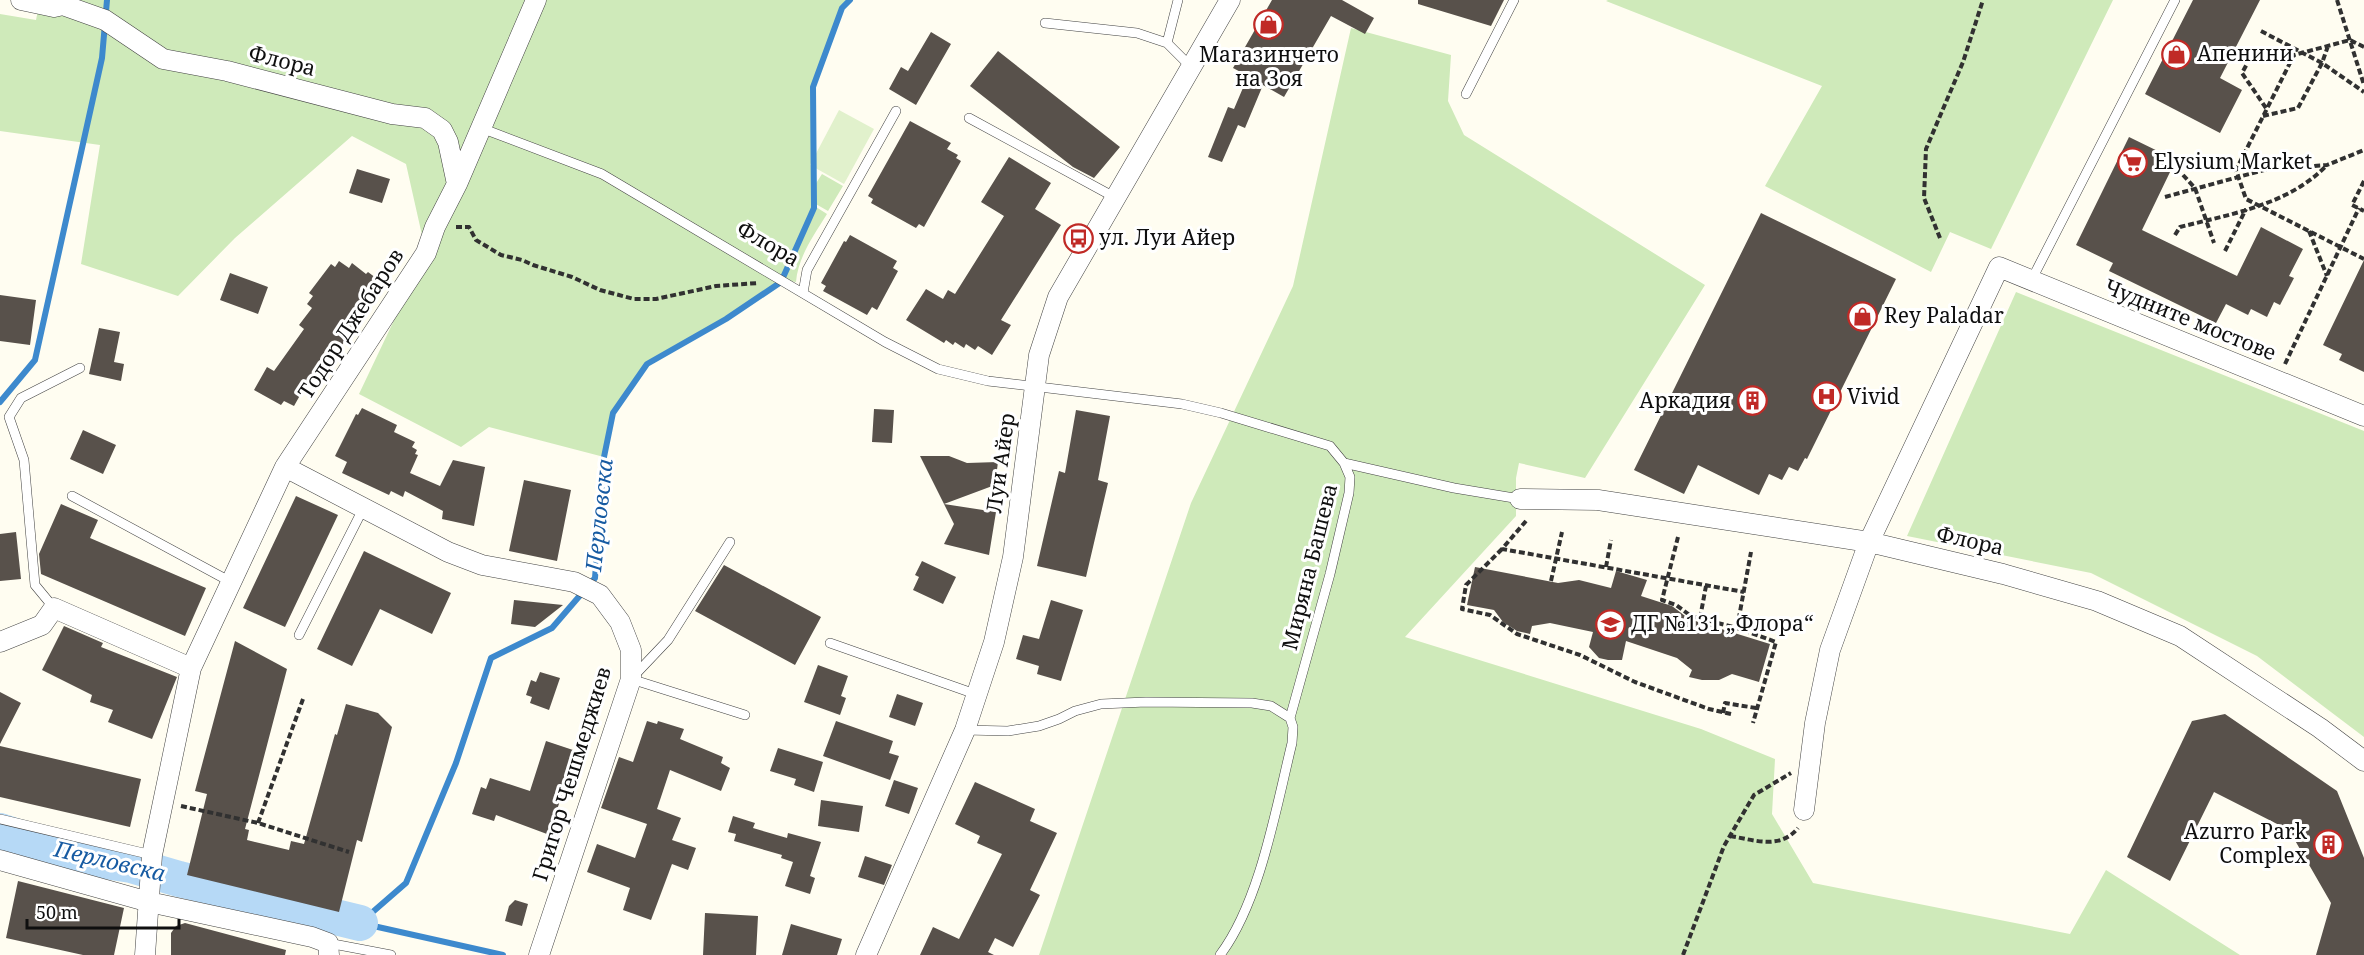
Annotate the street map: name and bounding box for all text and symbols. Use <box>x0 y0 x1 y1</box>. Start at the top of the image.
shop icon: Магазинчето на Зоя <box>1253 8 1285 40</box>
street label: Флора <box>246 38 319 82</box>
shop icon: Апенини <box>2160 38 2192 70</box>
place label: Апенини <box>2197 39 2293 67</box>
place label: Магазинчето на Зоя <box>1199 40 1339 92</box>
supermarket icon: Elysium Market <box>2117 146 2149 178</box>
place label: Elysium Market <box>2154 147 2312 175</box>
street label: Флора <box>732 214 805 272</box>
bus stop icon: ул. Луи Айер <box>1062 222 1094 254</box>
place label: ул. Луи Айер <box>1099 223 1235 251</box>
street label: Тодор Джебаров <box>291 243 409 404</box>
street label: Чудните мостове <box>2100 272 2280 366</box>
shop icon: Rey Paladar <box>1847 300 1879 332</box>
place label: Rey Paladar <box>1884 301 2004 329</box>
hospital icon: Vivid <box>1810 381 1842 413</box>
place label: Vivid <box>1847 382 1900 410</box>
building icon: Аркадия <box>1736 385 1768 417</box>
place label: Аркадия <box>1639 386 1731 414</box>
street label: Луи Айер <box>979 411 1021 515</box>
water label: Перловска <box>577 457 619 574</box>
street label: Миряна Башева <box>1275 480 1343 653</box>
street label: Флора <box>1934 519 2007 561</box>
school or university icon: ДГ №131 „Флора“ <box>1594 608 1626 640</box>
place label: ДГ №131 „Флора“ <box>1631 609 1813 637</box>
street label: Григор Чешмеджиев <box>525 663 617 884</box>
place label: Azurro Park Complex <box>2184 817 2308 869</box>
building icon: Azurro Park Complex <box>2312 828 2344 860</box>
water label: Перловска <box>51 832 169 887</box>
scale bar <box>27 892 178 930</box>
text: 50 m <box>36 900 78 924</box>

